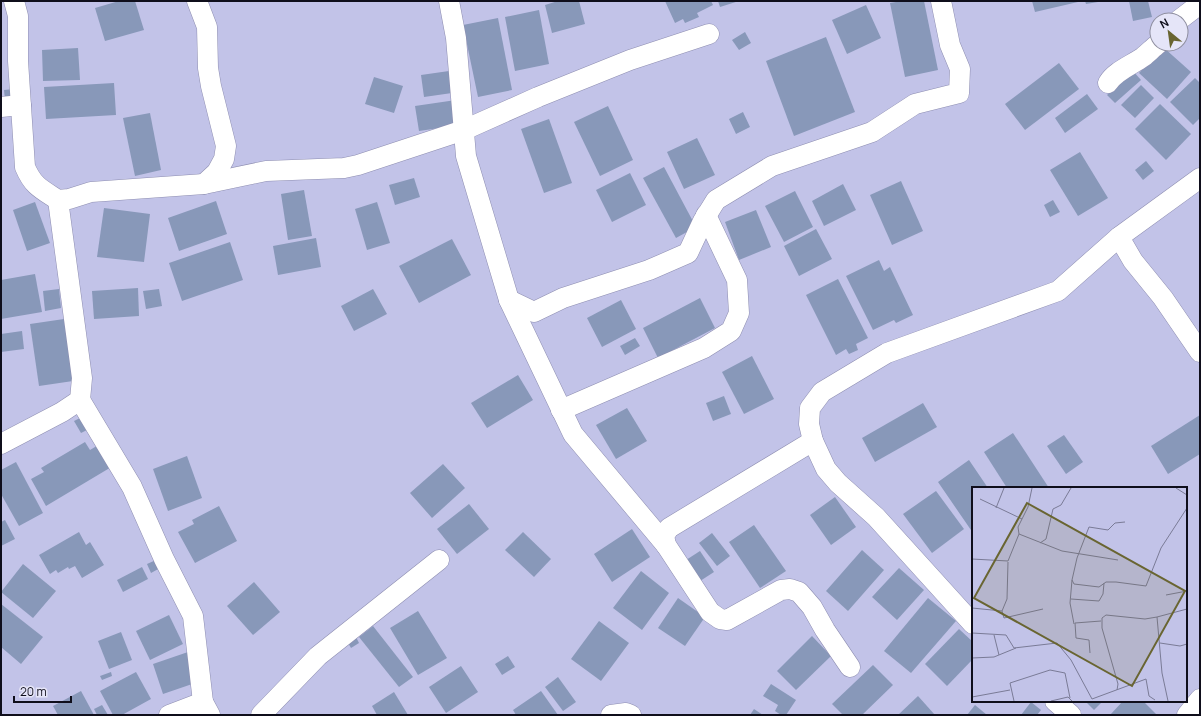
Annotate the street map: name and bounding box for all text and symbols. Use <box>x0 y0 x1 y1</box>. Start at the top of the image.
north arrow <box>1149 12 1189 52</box>
text: N <box>1157 14 1171 31</box>
inset map <box>972 487 1187 702</box>
scale bar <box>14 678 71 704</box>
text: 20 m <box>20 683 47 700</box>

